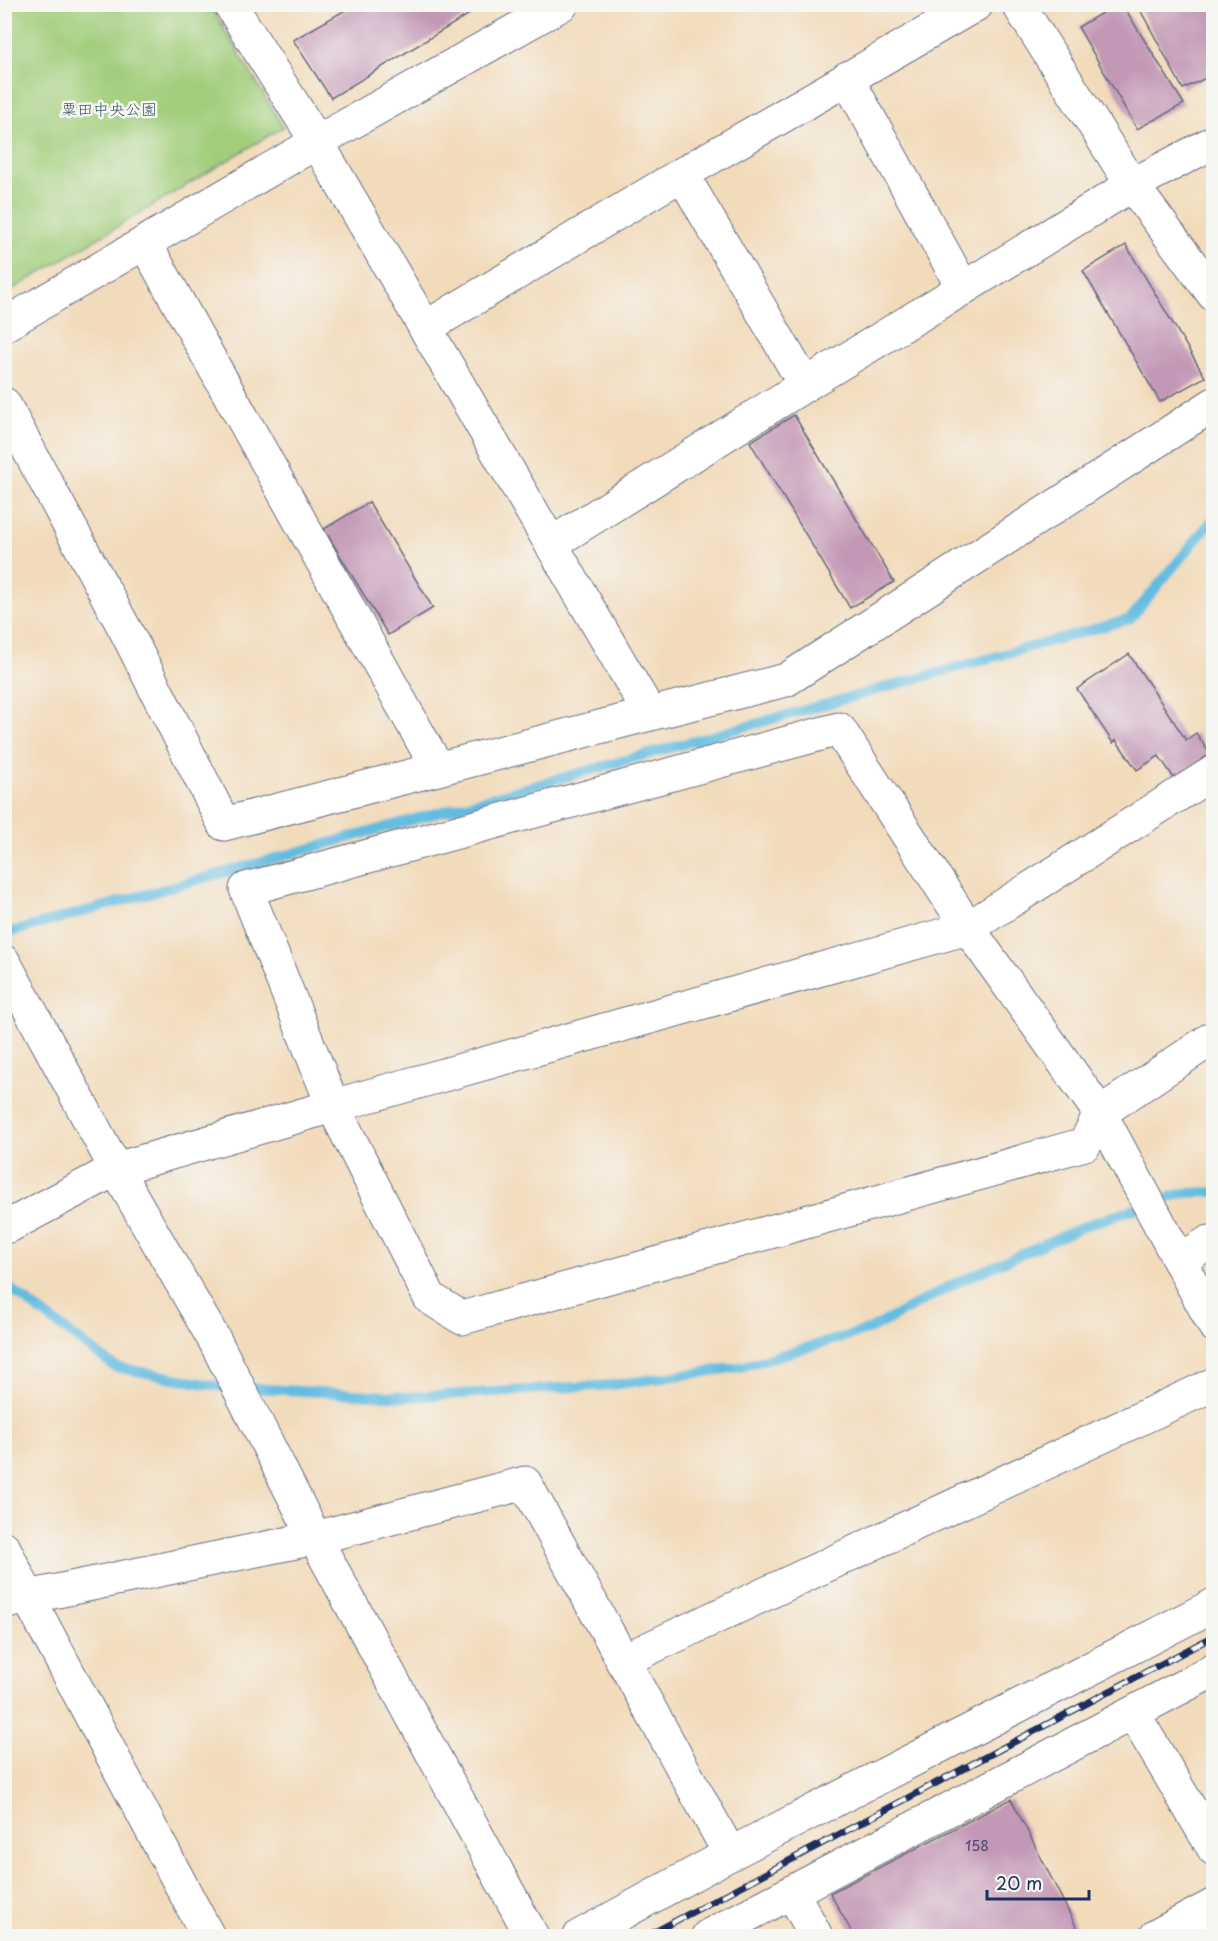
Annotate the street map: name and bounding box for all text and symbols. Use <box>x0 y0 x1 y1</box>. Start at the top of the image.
park label: 粟田中央公園 <box>61 96 157 120</box>
house number: 158 <box>965 1835 989 1856</box>
scale bar <box>987 1863 1089 1901</box>
text: 20 m <box>996 1869 1042 1896</box>

